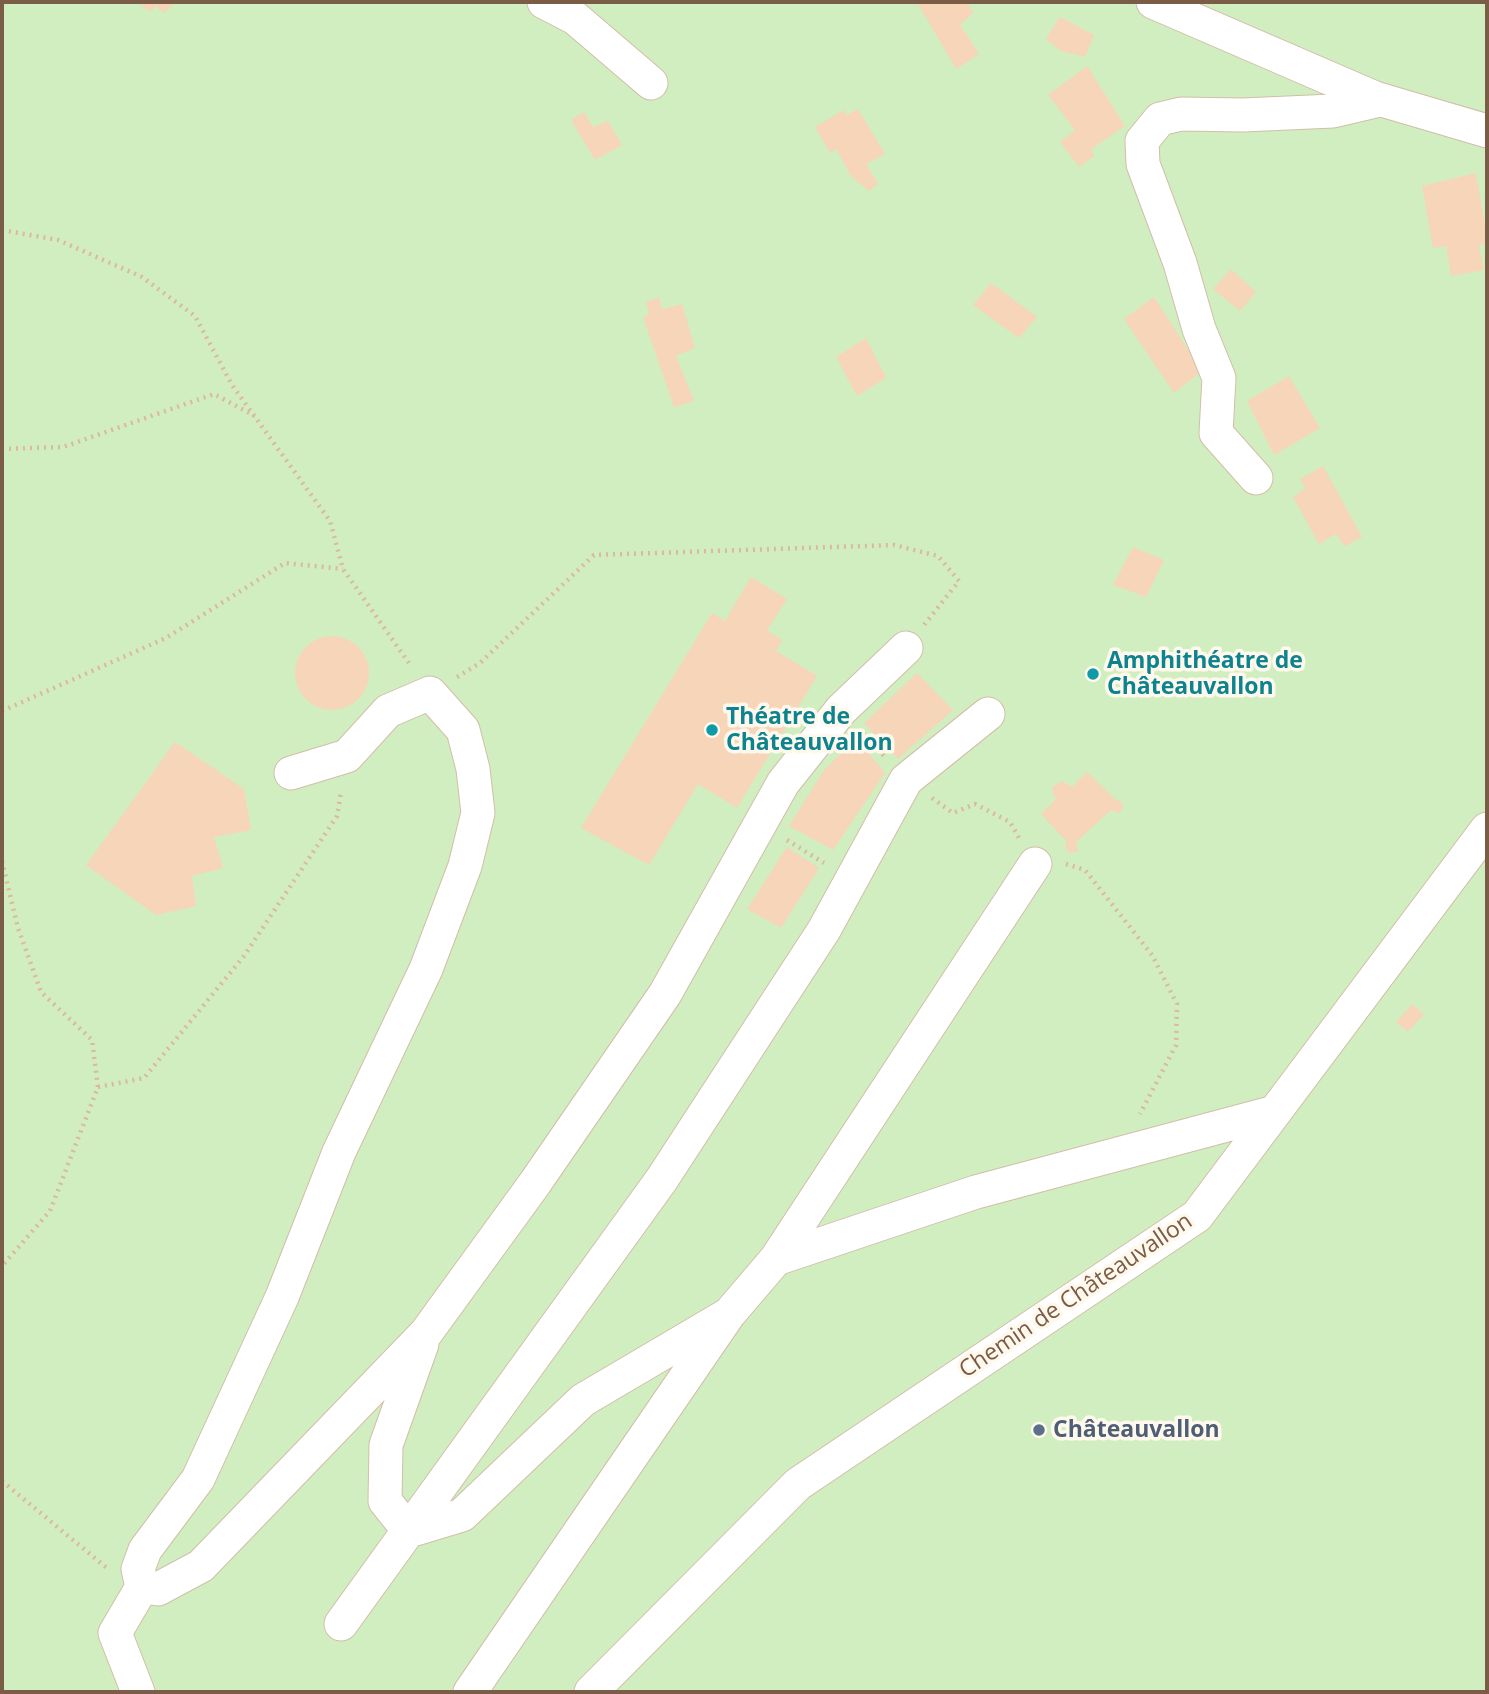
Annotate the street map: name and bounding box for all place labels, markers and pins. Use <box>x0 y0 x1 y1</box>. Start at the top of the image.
place label: Amphithéatre de Châteauvallon <box>1107 647 1303 701</box>
marker: Amphithéatre de Châteauvallon <box>1085 666 1101 682</box>
place label: Théatre de Châteauvallon <box>726 703 893 757</box>
marker: Théatre de Châteauvallon <box>704 722 720 738</box>
place label: Châteauvallon <box>1053 1416 1220 1444</box>
marker: Châteauvallon <box>1031 1422 1047 1438</box>

